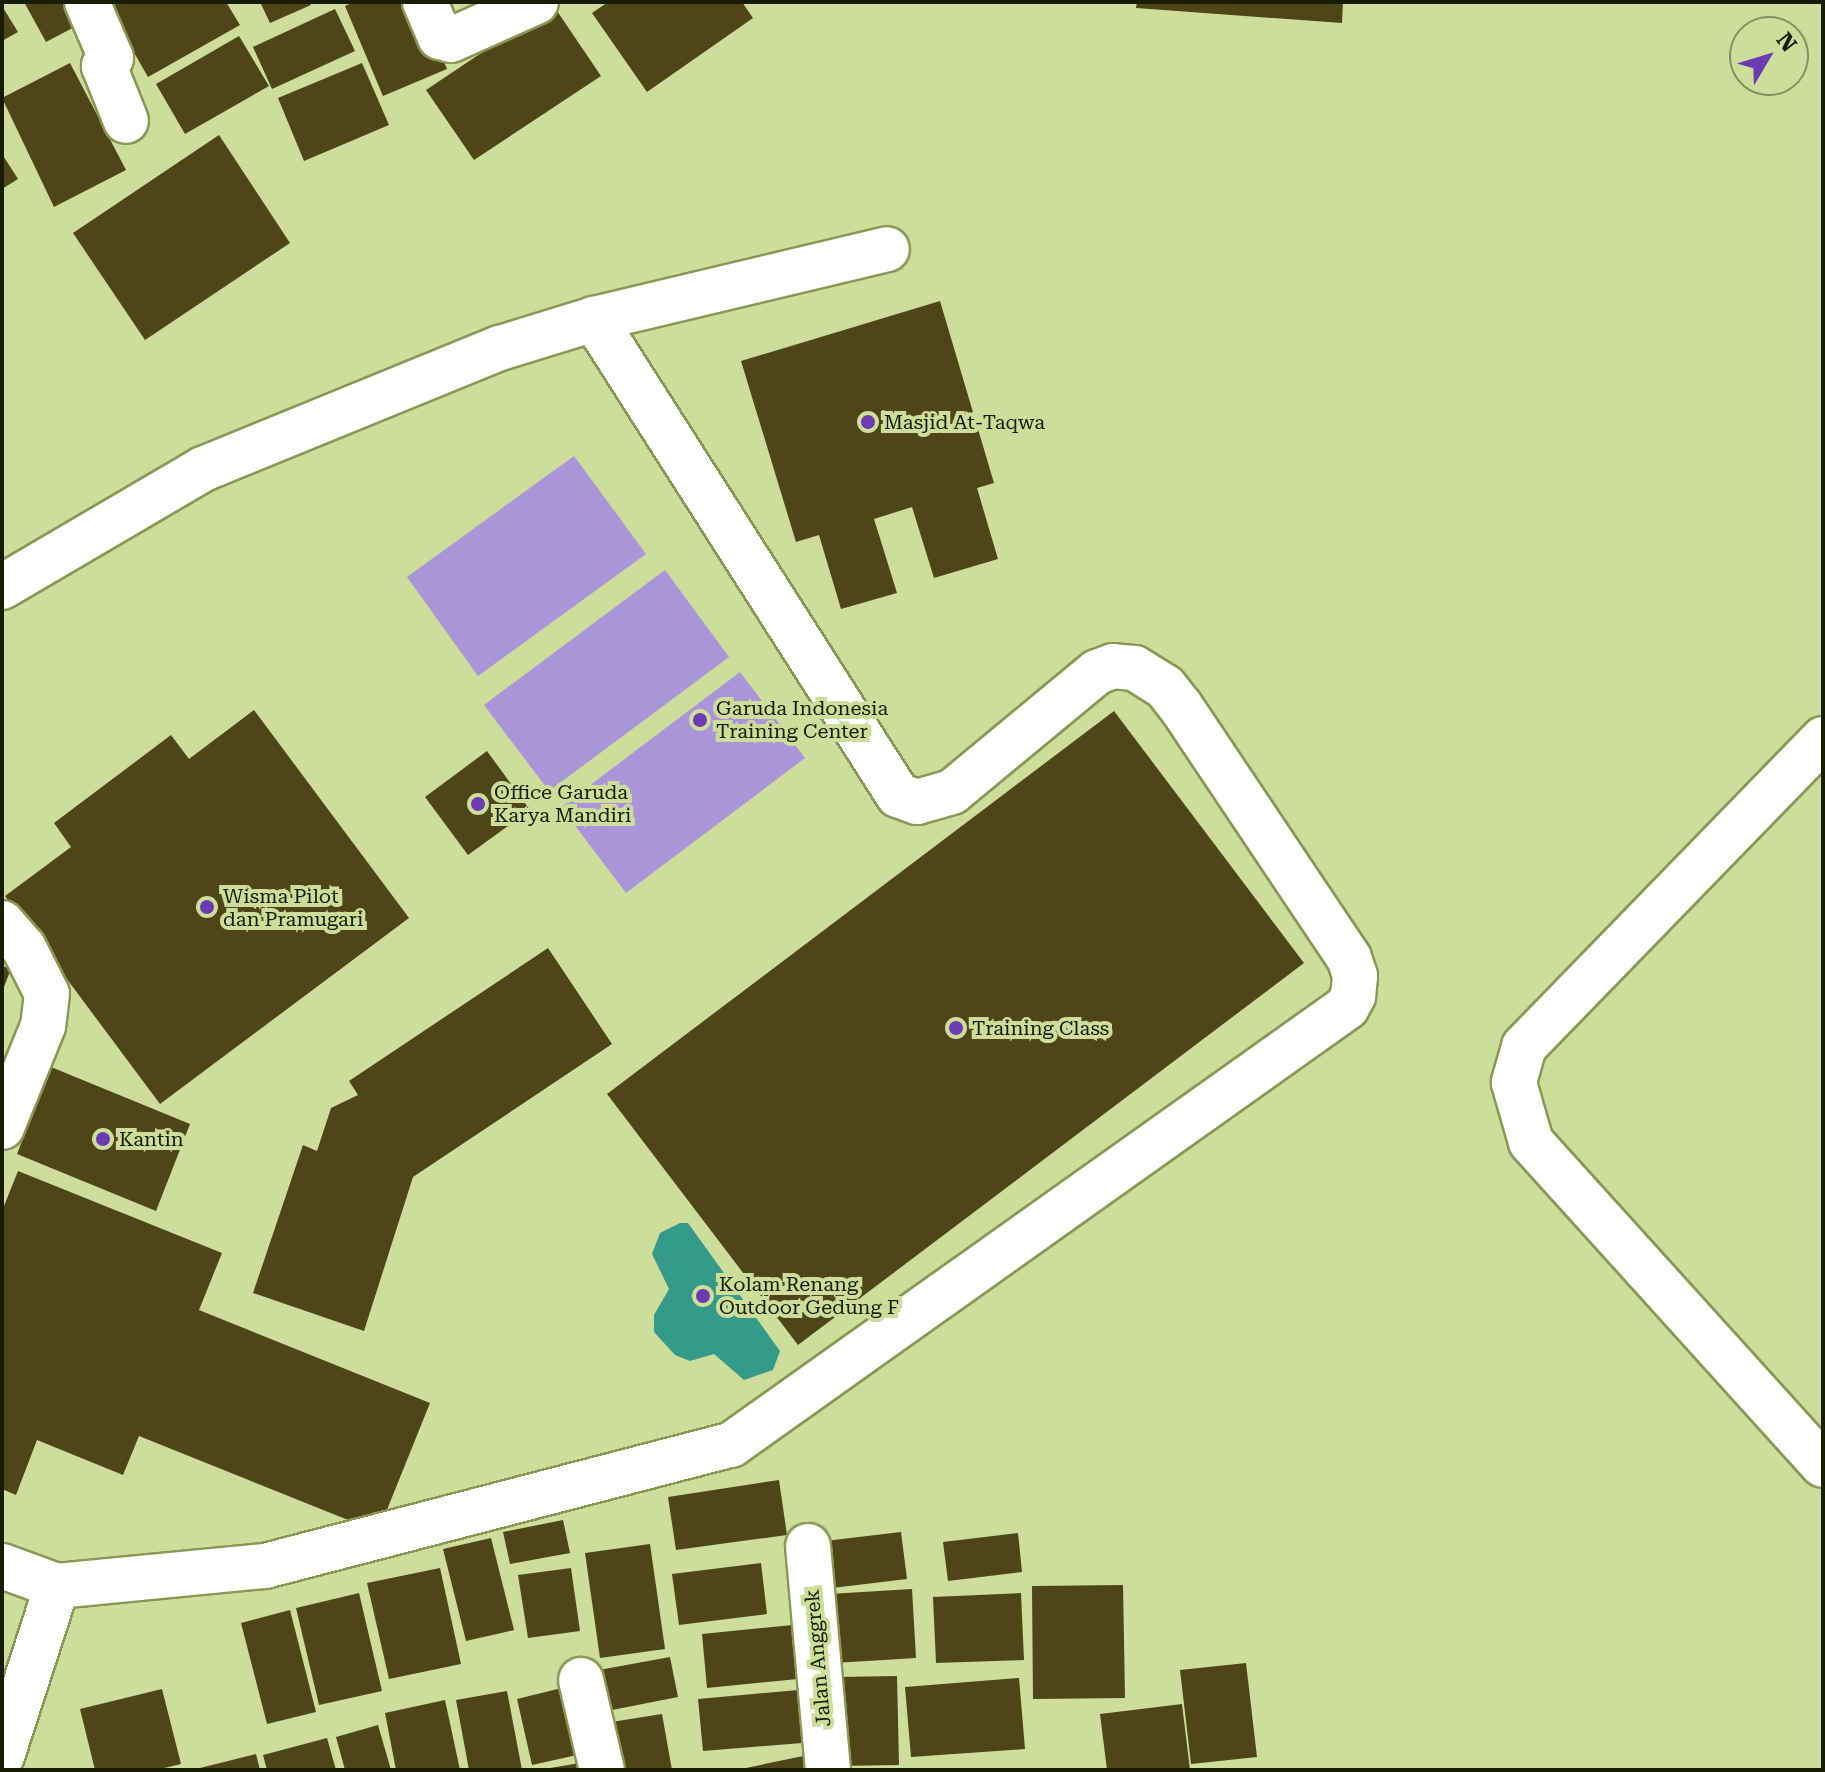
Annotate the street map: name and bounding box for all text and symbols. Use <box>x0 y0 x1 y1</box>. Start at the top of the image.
north arrow <box>1729 16 1809 96</box>
text: N <box>1772 28 1802 57</box>
place label: Masjid At-Taqwa <box>884 410 1045 434</box>
marker: Masjid At-Taqwa <box>859 413 877 431</box>
place label: Garuda Indonesia Training Center <box>716 696 888 743</box>
marker: Garuda Indonesia Training Center <box>691 711 709 729</box>
place label: Office Garuda Karya Mandiri <box>494 780 631 827</box>
marker: Office Garuda Karya Mandiri <box>469 795 487 813</box>
place label: Wisma Pilot dan Pramugari <box>223 884 363 931</box>
marker: Wisma Pilot dan Pramugari <box>198 898 216 916</box>
place label: Training Class <box>972 1016 1109 1040</box>
marker: Training Class <box>947 1019 965 1037</box>
place label: Kantin <box>119 1127 184 1151</box>
marker: Kantin <box>94 1130 112 1148</box>
place label: Kolam Renang Outdoor Gedung F <box>719 1272 899 1319</box>
marker: Kolam Renang Outdoor Gedung F <box>694 1287 712 1305</box>
street label: Jalan Anggrek <box>800 1588 836 1728</box>

